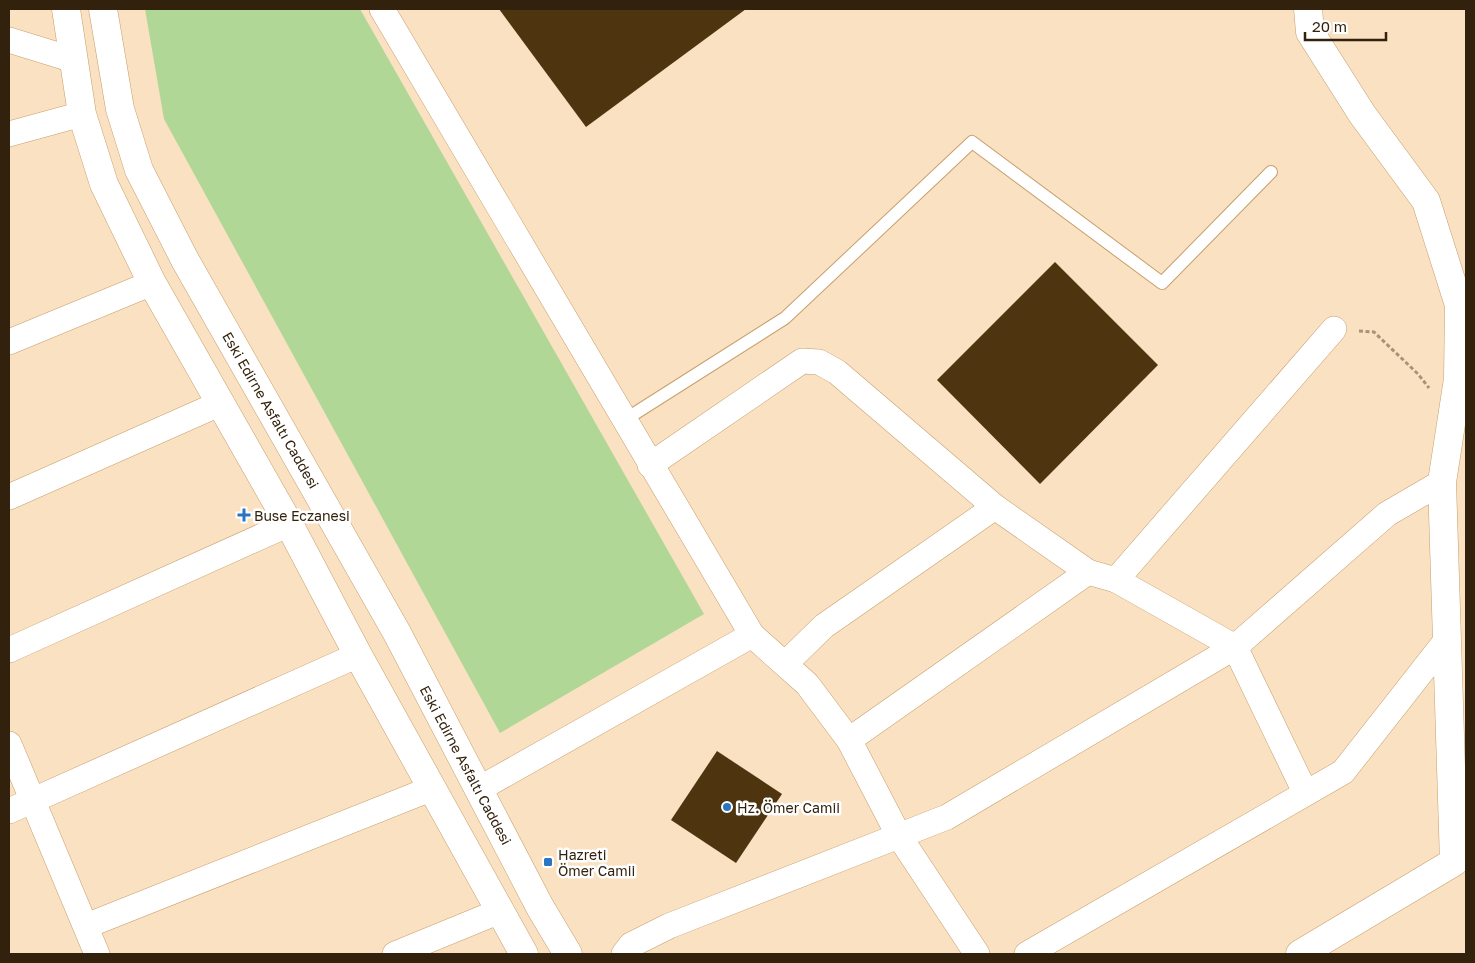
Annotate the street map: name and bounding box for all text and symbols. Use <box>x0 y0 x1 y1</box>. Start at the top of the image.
scale bar <box>1305 10 1386 42</box>
text: 20 m <box>1312 17 1347 35</box>
street label: Eski Edirne Asfaltı Caddesi <box>219 329 323 491</box>
place label: Buse Eczanesi <box>254 507 350 524</box>
marker: Buse Eczanesi <box>238 509 250 521</box>
street label: Eski Edirne Asfaltı Caddesi <box>417 682 515 848</box>
place label: Hz. Ömer Camii <box>737 799 840 816</box>
marker: Hz. Ömer Camii <box>721 801 733 813</box>
place label: Hazreti Ömer Camii <box>558 846 635 879</box>
marker: Hazreti Ömer Camii <box>542 856 554 868</box>

